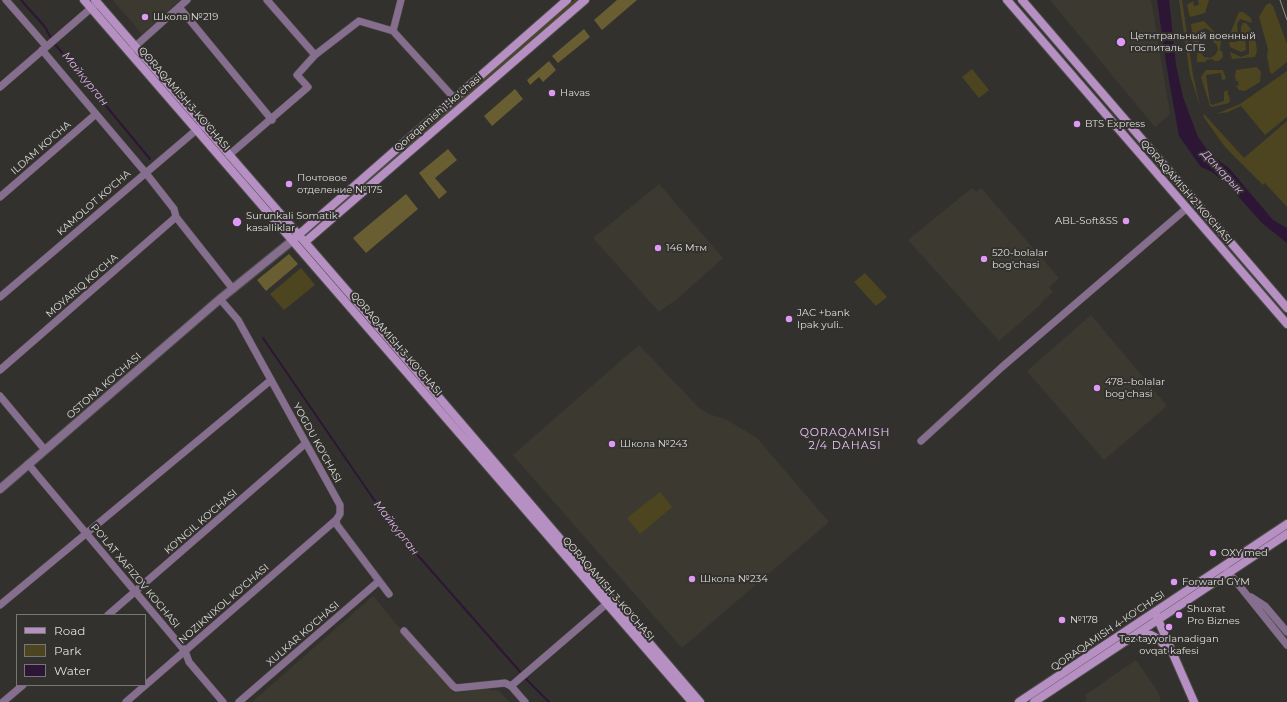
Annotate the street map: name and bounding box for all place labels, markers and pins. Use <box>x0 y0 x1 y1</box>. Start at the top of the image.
place label: Школа №219 <box>153 11 218 23</box>
marker: Школа №219 <box>140 12 150 22</box>
place label: Цетнтральный военный госпиталь СГБ <box>1130 30 1256 54</box>
marker: Цетнтральный военный госпиталь СГБ <box>1115 36 1127 48</box>
place label: Havas <box>560 87 590 99</box>
marker: Havas <box>547 88 557 98</box>
place label: BTS Express <box>1085 118 1145 130</box>
marker: BTS Express <box>1072 119 1082 129</box>
place label: Почтовое отделение №175 <box>297 172 382 196</box>
marker: Почтовое отделение №175 <box>284 179 294 189</box>
place label: Surunkali Somatik kasalliklar <box>246 210 338 234</box>
place label: ABL-Soft&SS <box>1055 215 1118 227</box>
marker: Surunkali Somatik kasalliklar <box>231 216 243 228</box>
marker: ABL-Soft&SS <box>1121 216 1131 226</box>
place label: 146 Мтм <box>666 242 707 254</box>
marker: 146 Мтм <box>653 243 663 253</box>
place label: 520-bolalar bog'chasi <box>992 247 1048 270</box>
marker: 520-bolalar bog'chasi <box>979 254 989 264</box>
place label: JAC +bank Ipak yuli.. <box>797 307 850 330</box>
marker: JAC +bank Ipak yuli.. <box>784 314 794 324</box>
place label: 478--bolalar bog'chasi <box>1105 376 1165 400</box>
marker: 478--bolalar bog'chasi <box>1092 383 1102 393</box>
place label: Школа №243 <box>620 438 687 450</box>
marker: Школа №243 <box>607 439 617 449</box>
place label: OXY med <box>1221 547 1268 559</box>
marker: OXY med <box>1208 548 1218 558</box>
place label: Школа №234 <box>700 573 768 585</box>
marker: Школа №234 <box>687 574 697 584</box>
place label: Forward GYM <box>1182 576 1250 588</box>
marker: Forward GYM <box>1169 577 1179 587</box>
place label: Shuxrat Pro Biznes <box>1187 603 1240 626</box>
marker: Shuxrat Pro Biznes <box>1174 610 1184 620</box>
place label: №178 <box>1070 614 1098 626</box>
marker: №178 <box>1057 615 1067 625</box>
marker: Tez tayyorlanadigan ovqat kafesi <box>1164 622 1174 632</box>
place label: Tez tayyorlanadigan ovqat kafesi <box>1119 633 1219 656</box>

